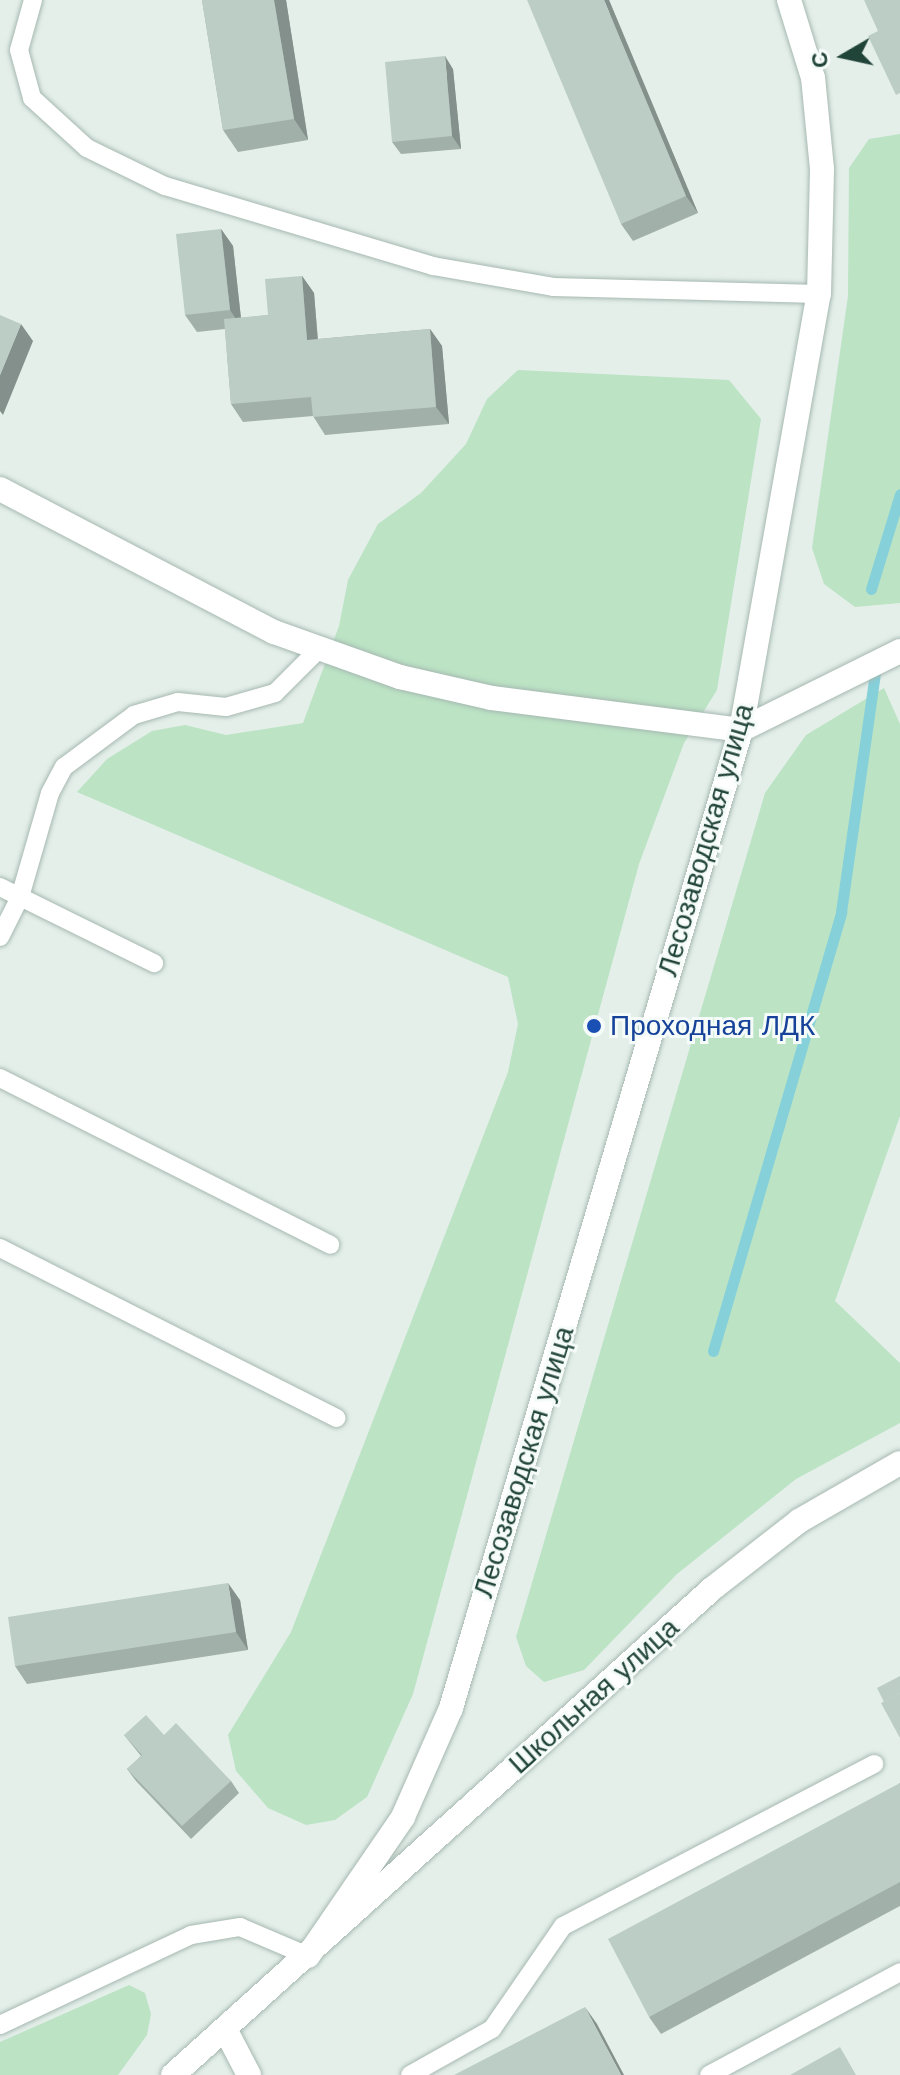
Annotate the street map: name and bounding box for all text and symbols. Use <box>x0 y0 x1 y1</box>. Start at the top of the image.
north arrow <box>804 16 884 96</box>
text: С <box>806 50 833 70</box>
street label: Лесозаводская улица <box>651 700 761 980</box>
place label: Проходная ЛДК <box>610 1009 815 1043</box>
marker: Проходная ЛДК <box>585 1017 603 1035</box>
street label: Лесозаводская улица <box>467 1322 581 1602</box>
street label: Школьная улица <box>502 1611 686 1781</box>

